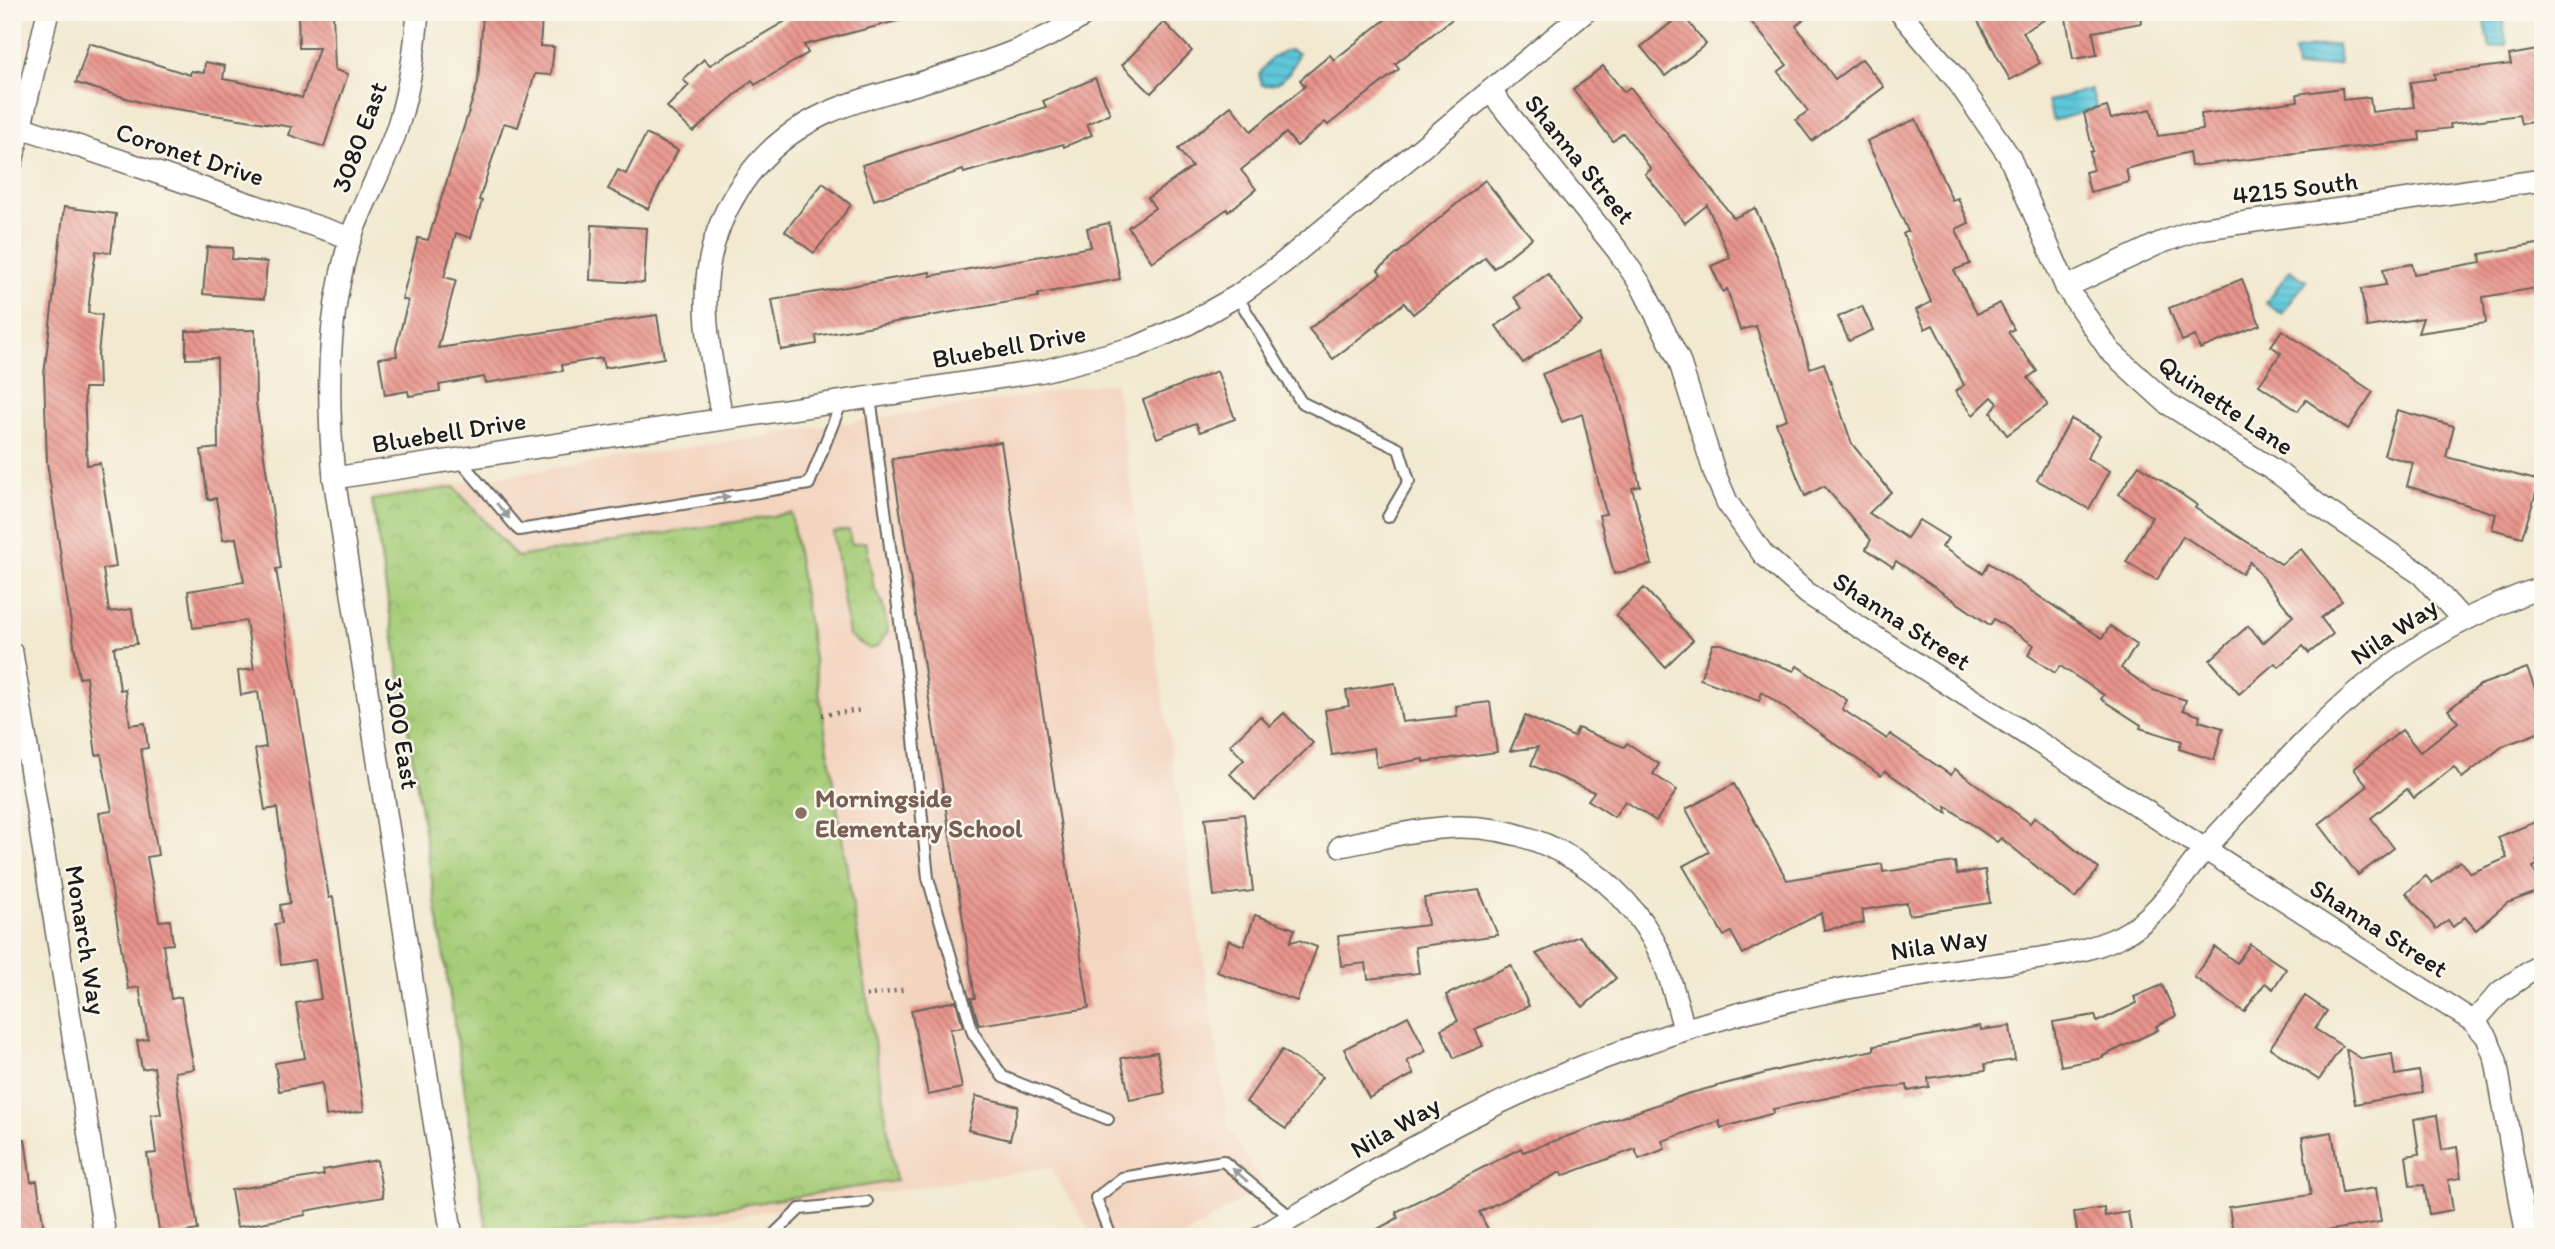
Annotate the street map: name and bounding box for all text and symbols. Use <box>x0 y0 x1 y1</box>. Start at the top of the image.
street label: 3080 East <box>324 77 394 197</box>
street label: Shanna Street <box>1518 87 1642 231</box>
street label: Coronet Drive <box>112 115 268 193</box>
street label: 4215 South <box>2230 164 2360 212</box>
street label: Bluebell Drive <box>930 317 1088 375</box>
street label: Quinette Lane <box>2152 348 2300 462</box>
street label: Bluebell Drive <box>370 404 528 460</box>
one-way arrow <box>709 492 731 503</box>
one-way arrow <box>495 502 511 520</box>
street label: Shanna Street <box>1827 564 1977 678</box>
street label: Nila Way <box>2344 590 2444 672</box>
street label: 3100 East <box>377 675 427 792</box>
place label: Morningside Elementary School <box>815 782 1023 844</box>
marker: Morningside Elementary School <box>793 805 809 821</box>
street label: Monarch Way <box>58 863 114 1017</box>
street label: Shanna Street <box>2304 871 2454 985</box>
street label: Nila Way <box>1888 921 1990 967</box>
street label: Nila Way <box>1345 1089 1445 1165</box>
one-way arrow <box>1231 1168 1248 1183</box>

